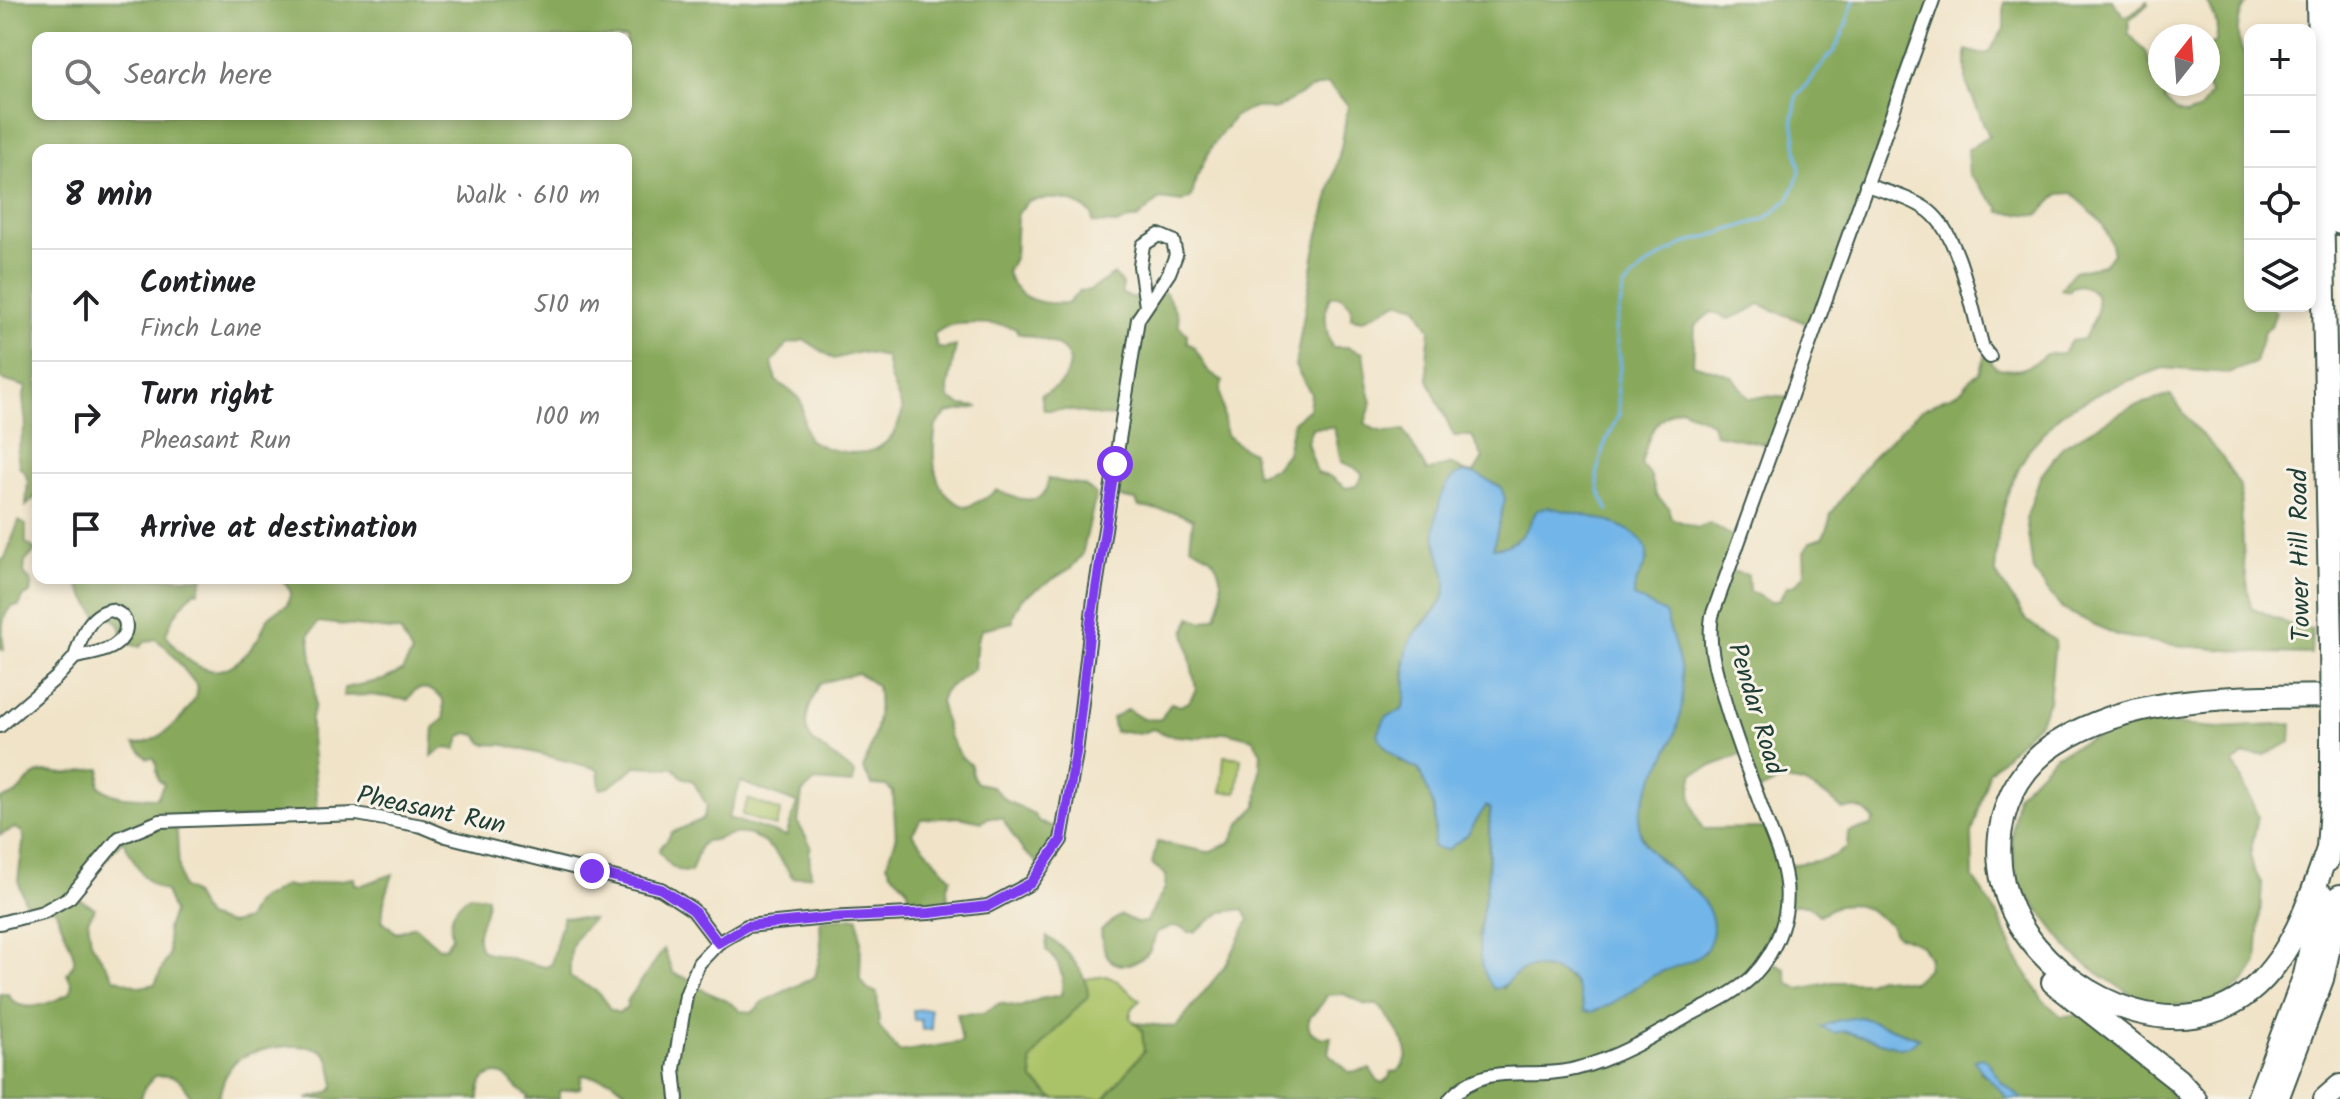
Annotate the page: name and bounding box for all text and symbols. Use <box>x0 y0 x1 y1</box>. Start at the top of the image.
north arrow <box>2148 24 2220 96</box>
map controls <box>2244 24 2316 312</box>
button: + <box>2244 24 2316 96</box>
search box <box>32 32 632 120</box>
text: Search here <box>124 52 272 100</box>
icon: search <box>60 54 104 98</box>
button: − <box>2244 96 2316 168</box>
button: locate <box>2244 168 2316 240</box>
text: 8 min <box>64 169 153 223</box>
text: Walk · 610 m <box>455 175 600 217</box>
button: layers <box>2244 240 2316 312</box>
text: Continue <box>140 260 256 308</box>
icon: ahead <box>64 283 108 327</box>
text: 510 m <box>534 284 600 326</box>
text: Finch Lane <box>140 308 262 350</box>
text: Turn right <box>140 372 273 420</box>
icon: right <box>64 395 108 439</box>
text: 100 m <box>535 396 600 438</box>
text: Pheasant Run <box>140 420 291 462</box>
route start <box>1097 446 1133 482</box>
street label: Tower Hill Road <box>2278 467 2324 642</box>
text: Arrive at destination <box>140 505 417 553</box>
icon: arrive <box>64 507 108 551</box>
street label: Pendar Road <box>1715 638 1795 781</box>
street label: Pheasant Run <box>353 775 509 847</box>
route end <box>574 853 610 889</box>

